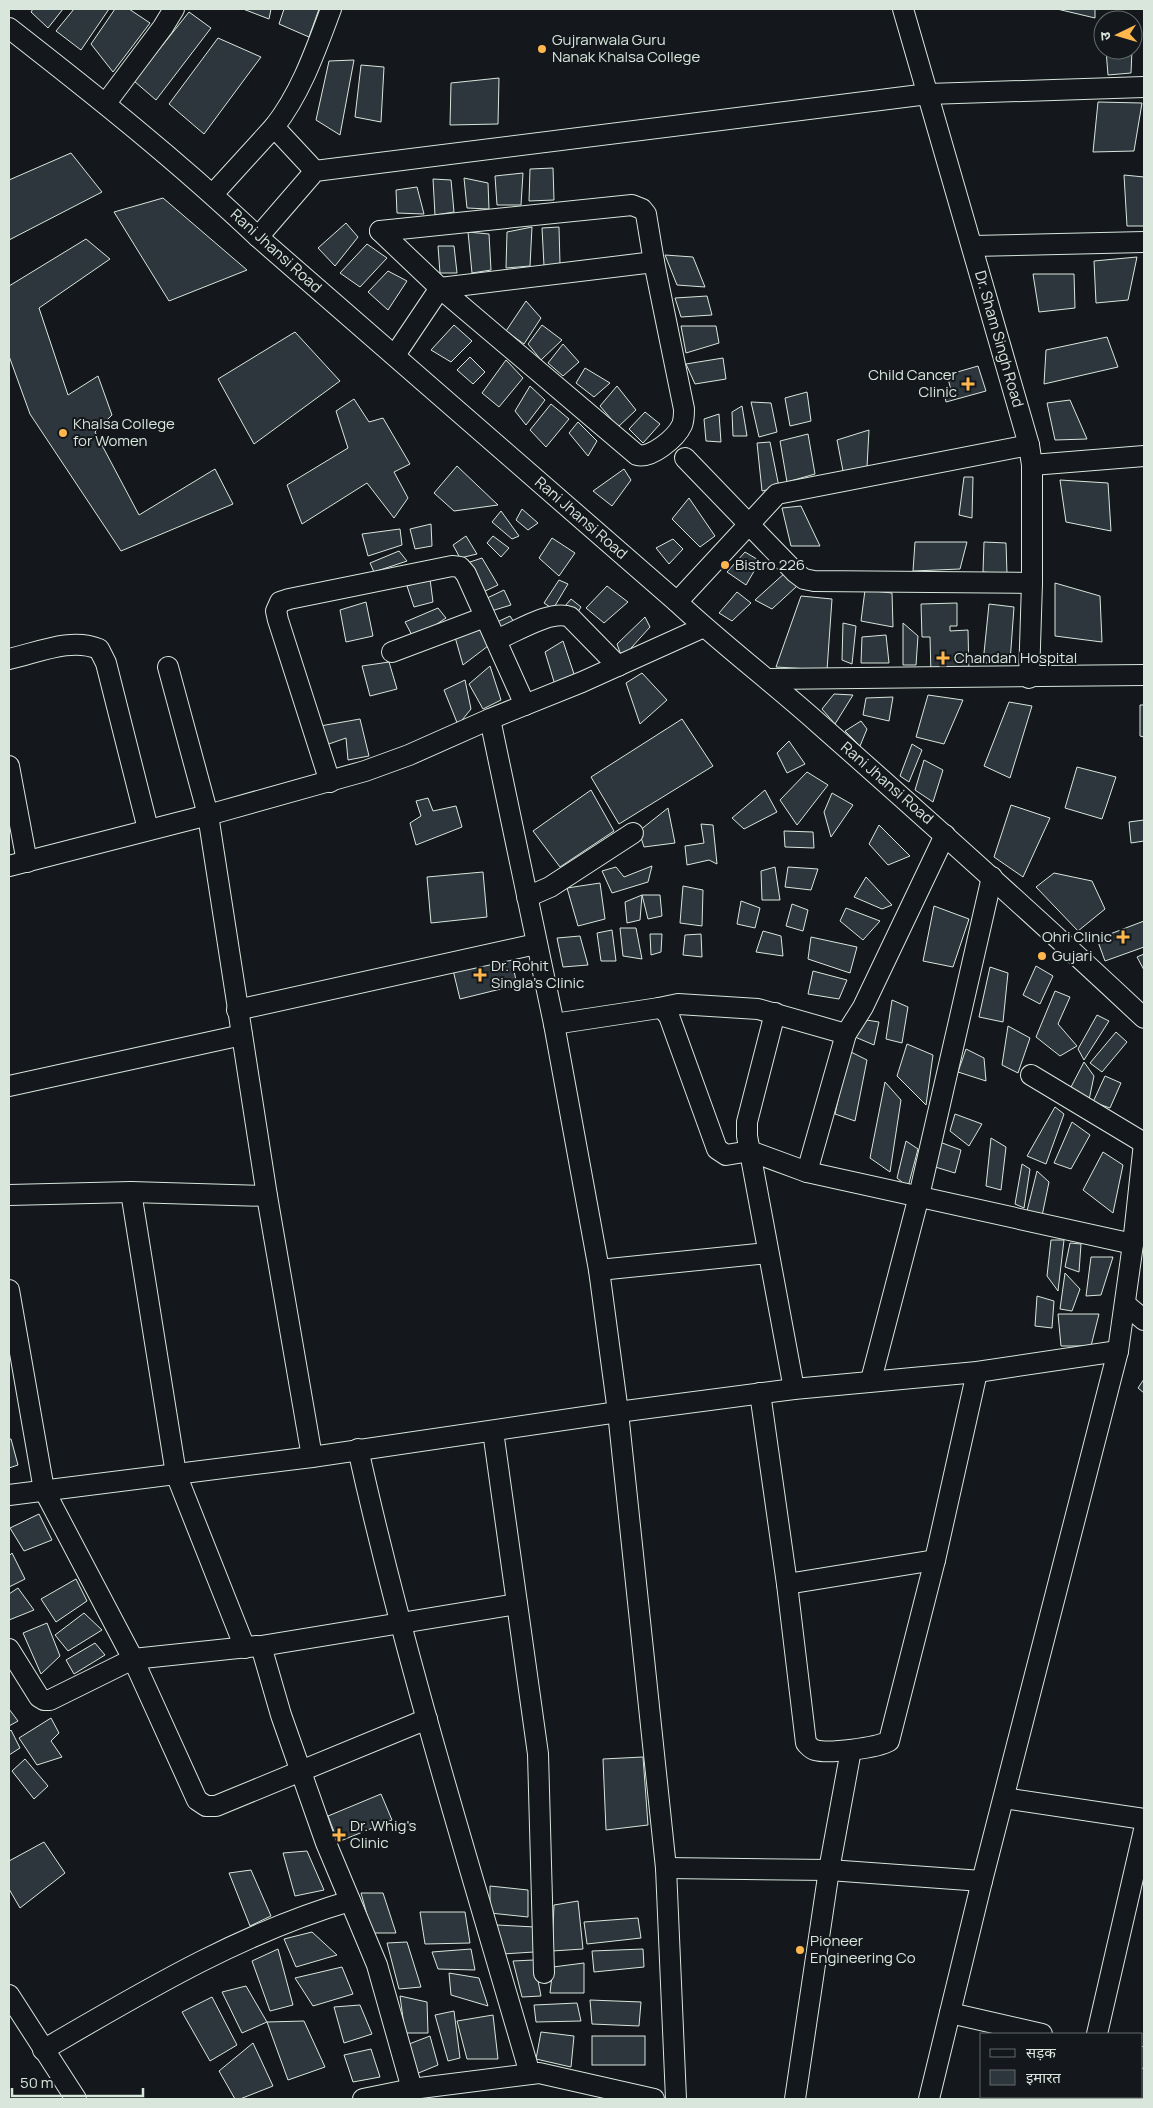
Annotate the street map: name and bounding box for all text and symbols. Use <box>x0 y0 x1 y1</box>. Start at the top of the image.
north arrow <box>1093 10 1143 60</box>
place label: Gujranwala Guru Nanak Khalsa College <box>552 29 700 67</box>
text: उ <box>1095 30 1114 41</box>
marker: Gujranwala Guru Nanak Khalsa College <box>536 43 548 55</box>
street label: Rani Jhansi Road <box>226 204 327 297</box>
street label: Dr. Sham Singh Road <box>970 268 1029 410</box>
place label: Child Cancer Clinic <box>868 364 958 402</box>
marker: Child Cancer Clinic <box>961 377 975 391</box>
place label: Khalsa College for Women <box>73 413 175 451</box>
marker: Khalsa College for Women <box>57 427 69 439</box>
street label: Rani Jhansi Road <box>531 472 632 564</box>
place label: Bistro 226 <box>735 554 805 575</box>
marker: Bistro 226 <box>719 559 731 571</box>
place label: Chandan Hospital <box>954 647 1077 668</box>
marker: Chandan Hospital <box>936 651 950 665</box>
street label: Rani Jhansi Road <box>837 737 938 829</box>
place label: Ohri Clinic <box>1042 926 1112 947</box>
marker: Ohri Clinic <box>1116 930 1130 944</box>
place label: Gujari <box>1052 945 1093 966</box>
marker: Gujari <box>1036 950 1048 962</box>
place label: Dr. Rohit Singla's Clinic <box>491 955 584 993</box>
marker: Dr. Rohit Singla's Clinic <box>473 968 487 982</box>
place label: Dr. Whig's Clinic <box>350 1815 416 1853</box>
marker: Dr. Whig's Clinic <box>332 1828 346 1842</box>
place label: Pioneer Engineering Co <box>810 1930 916 1968</box>
marker: Pioneer Engineering Co <box>794 1944 806 1956</box>
legend <box>980 2033 1143 2098</box>
text: सड़क <box>1026 2042 1056 2063</box>
scale bar <box>12 2066 144 2098</box>
text: इमारत <box>1026 2067 1061 2088</box>
text: 50 m <box>20 2072 54 2093</box>

